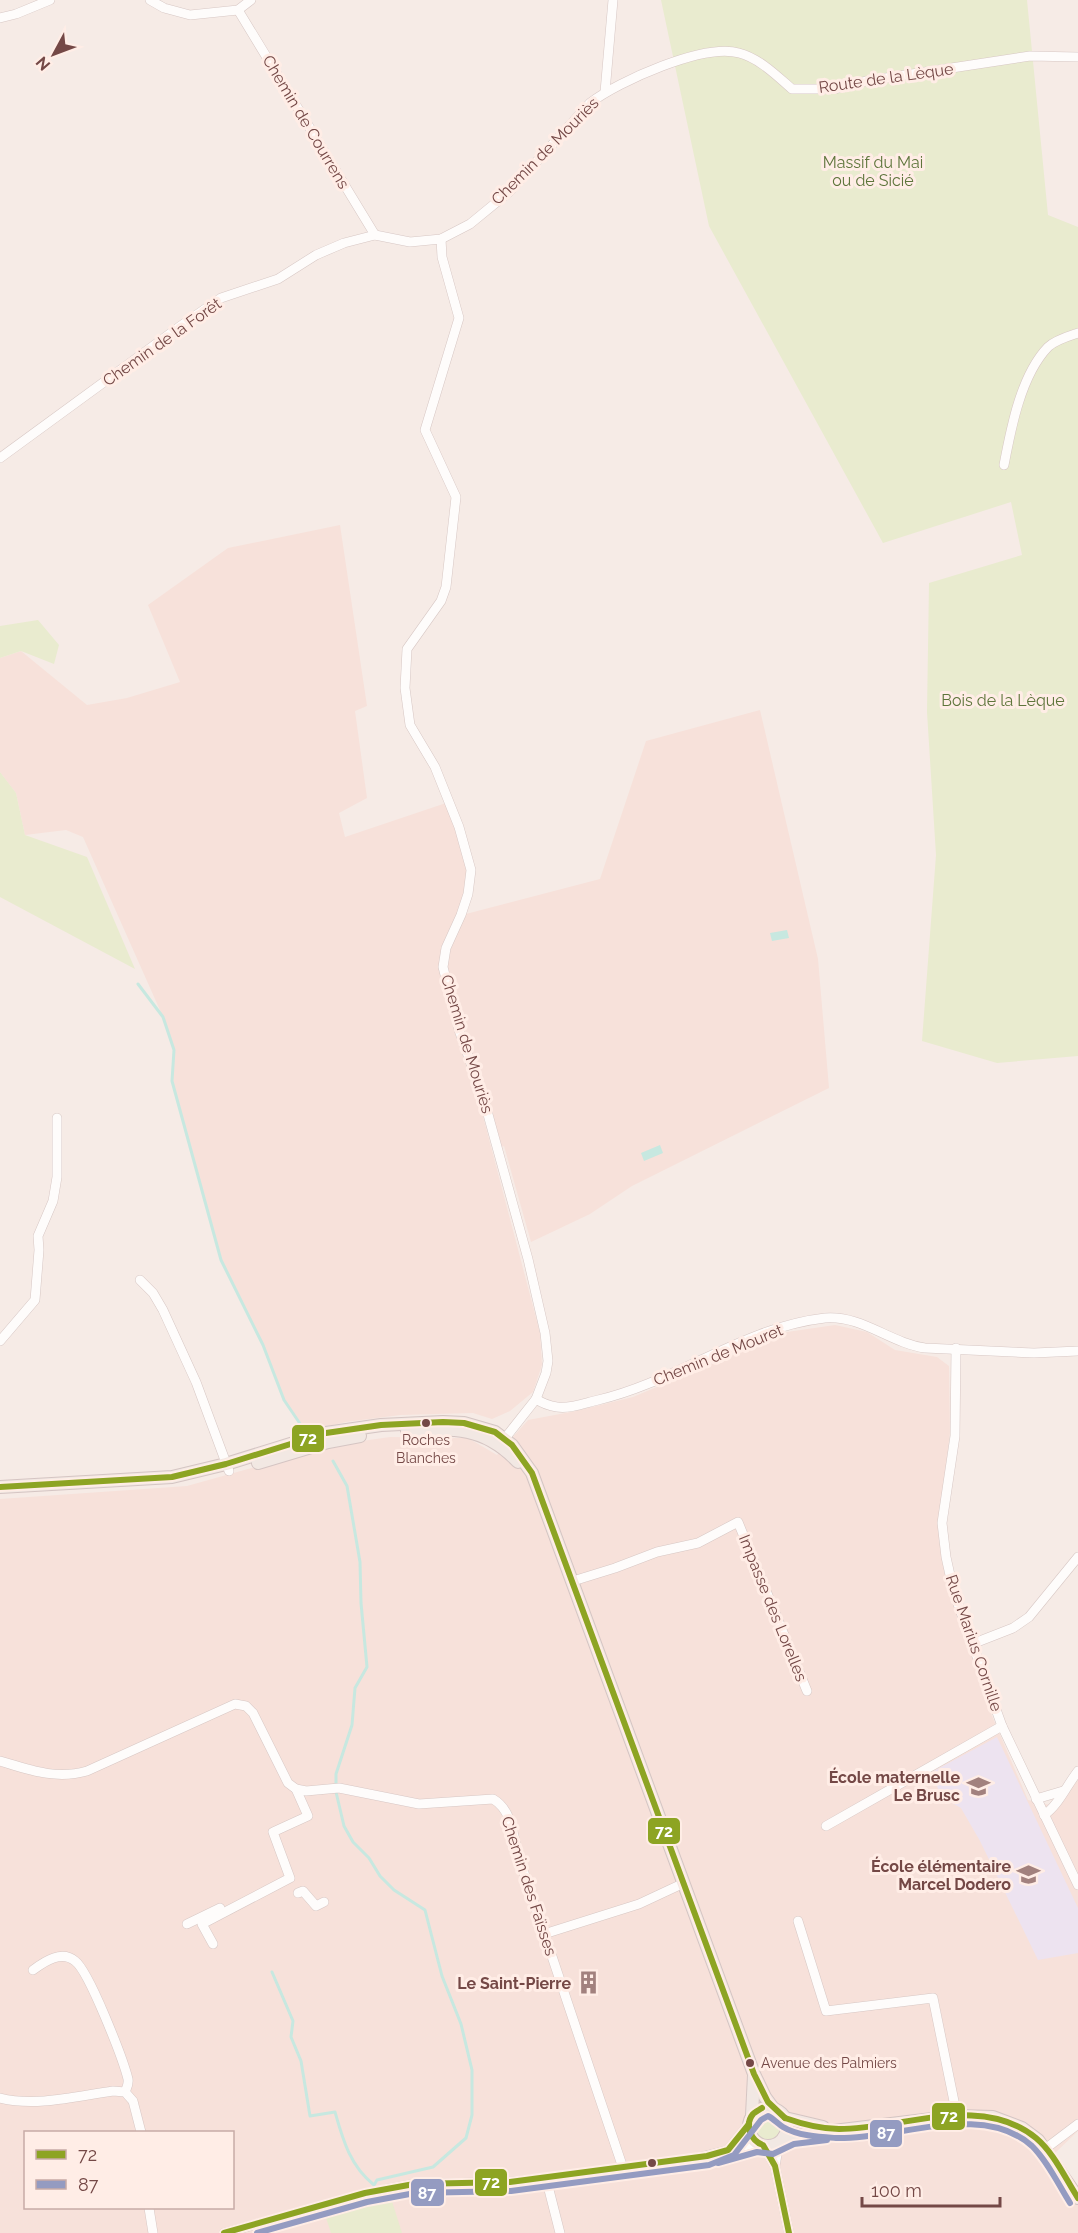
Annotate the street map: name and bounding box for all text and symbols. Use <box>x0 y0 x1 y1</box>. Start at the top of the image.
north arrow <box>24 24 84 84</box>
street label: Chemin de Courrens <box>259 52 353 192</box>
text: N <box>32 53 54 74</box>
street label: Route de la Lèque <box>817 59 955 97</box>
street label: Chemin de Mouriès <box>487 93 603 209</box>
park label: Massif du Mai ou de Sicié <box>823 153 923 190</box>
street label: Chemin de la Forêt <box>99 294 225 390</box>
park label: Bois de la Lèque <box>941 691 1065 710</box>
street label: Chemin de Mouriès <box>437 972 497 1116</box>
street label: Chemin de Mouret <box>651 1320 786 1390</box>
marker: Roches Blanches <box>420 1417 432 1429</box>
line badge: 72 <box>291 1424 325 1453</box>
text: 72 <box>299 1429 317 1448</box>
place label: Roches Blanches <box>396 1432 456 1466</box>
street label: Impasse des Lorelles <box>735 1532 811 1684</box>
street label: Rue Marius Cornille <box>942 1572 1006 1714</box>
place label: École maternelle Le Brusc <box>829 1767 960 1805</box>
school or university icon: École maternelle Le Brusc <box>965 1773 991 1799</box>
street label: Chemin des Faïsses <box>497 1814 561 1958</box>
line badge: 72 <box>647 1817 681 1845</box>
text: 72 <box>655 1822 673 1841</box>
place label: École élémentaire Marcel Dodero <box>871 1856 1011 1894</box>
school or university icon: École élémentaire Marcel Dodero <box>1016 1862 1042 1888</box>
building icon: Le Saint-Pierre <box>576 1970 602 1996</box>
place label: Le Saint-Pierre <box>457 1974 571 1993</box>
place label: Avenue des Palmiers <box>761 2055 897 2071</box>
marker: Avenue des Palmiers <box>744 2057 756 2069</box>
line badge: 72 <box>931 2102 966 2131</box>
text: 72 <box>940 2107 958 2126</box>
line badge: 87 <box>869 2119 903 2148</box>
text: 87 <box>877 2124 895 2143</box>
legend <box>24 2131 234 2209</box>
text: 72 <box>78 2144 97 2165</box>
unlabelled marker <box>646 2157 658 2169</box>
line badge: 72 <box>474 2168 508 2197</box>
scale bar <box>862 2170 1000 2208</box>
text: 72 <box>482 2173 500 2192</box>
text: 87 <box>78 2174 99 2195</box>
line badge: 87 <box>410 2178 445 2207</box>
text: 100 m <box>871 2180 922 2201</box>
text: 87 <box>418 2184 436 2203</box>

